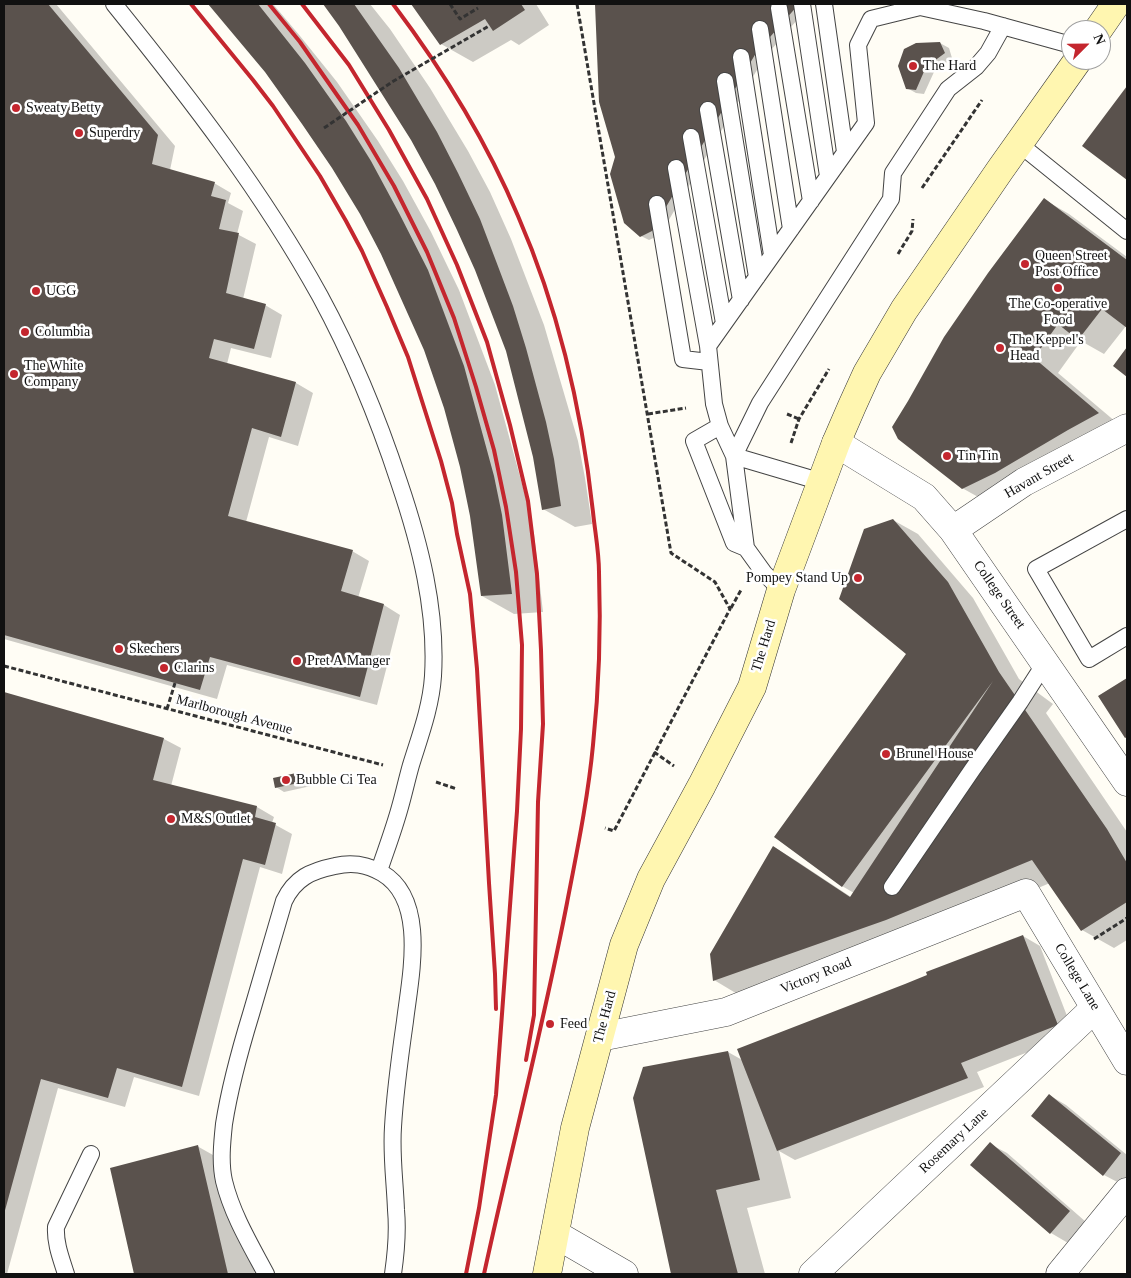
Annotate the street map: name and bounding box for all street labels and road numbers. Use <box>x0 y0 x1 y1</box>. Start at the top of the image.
street label: Havant Street <box>1002 450 1076 502</box>
street label: College Street <box>969 558 1029 632</box>
street label: The Hard <box>748 618 780 674</box>
street label: Marlborough Avenue <box>174 691 294 739</box>
street label: College Lane <box>1050 941 1104 1013</box>
street label: Victory Road <box>778 954 854 998</box>
street label: The Hard <box>590 989 620 1045</box>
street label: Rosemary Lane <box>916 1105 992 1177</box>

